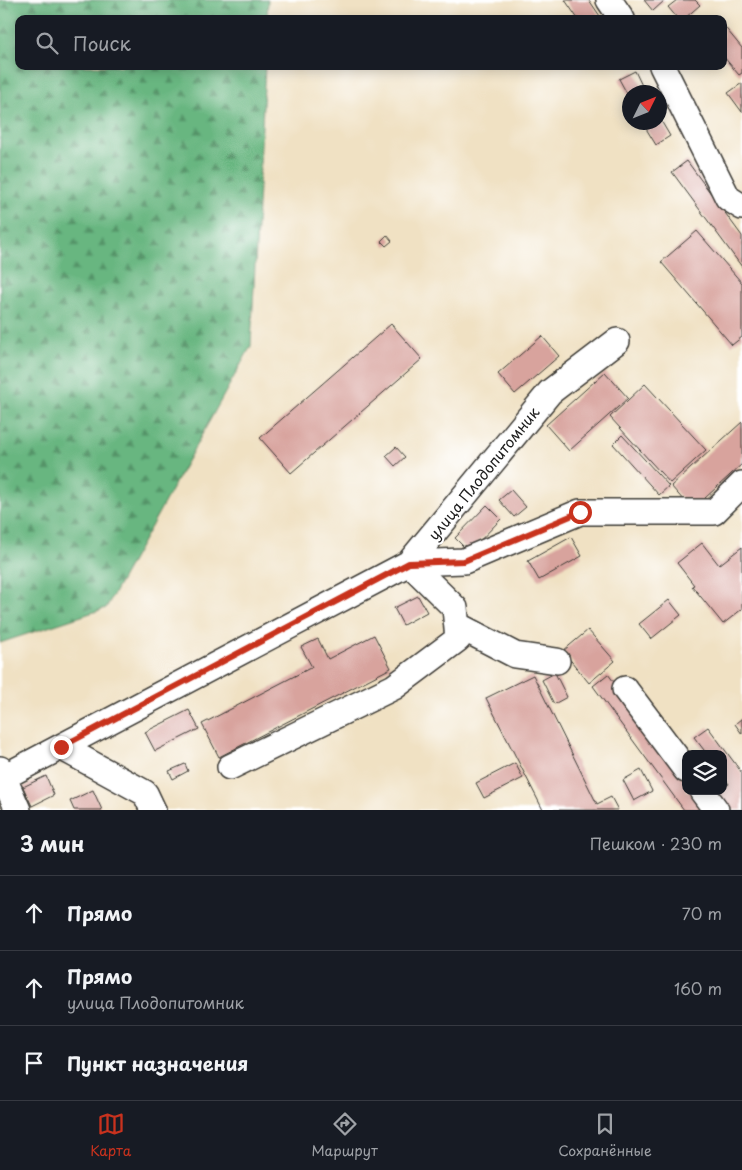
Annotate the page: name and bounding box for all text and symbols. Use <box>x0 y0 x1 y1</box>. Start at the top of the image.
search box <box>15 15 727 70</box>
icon: search <box>33 29 61 57</box>
text: Поиск <box>73 29 131 57</box>
north arrow <box>622 85 667 130</box>
street label: улица Плодопитомник <box>422 401 544 545</box>
route start <box>569 501 592 524</box>
route end <box>50 736 73 759</box>
map controls <box>682 750 727 795</box>
button: layers <box>682 750 727 795</box>
text: 3 мин <box>20 827 84 859</box>
text: Пешком · 230 m <box>590 831 722 855</box>
icon: ahead <box>20 899 48 927</box>
text: Прямо <box>67 899 132 927</box>
text: 70 m <box>682 901 722 925</box>
text: Прямо <box>67 962 132 990</box>
icon: ahead <box>20 974 48 1002</box>
text: 160 m <box>674 976 722 1000</box>
text: улица Плодопитомник <box>67 990 244 1014</box>
icon: arrive <box>20 1049 48 1077</box>
text: Пункт назначения <box>67 1049 248 1077</box>
tab: Карта <box>90 1110 131 1161</box>
tab: Маршрут <box>312 1110 378 1161</box>
tab: Сохранённые <box>558 1110 652 1161</box>

